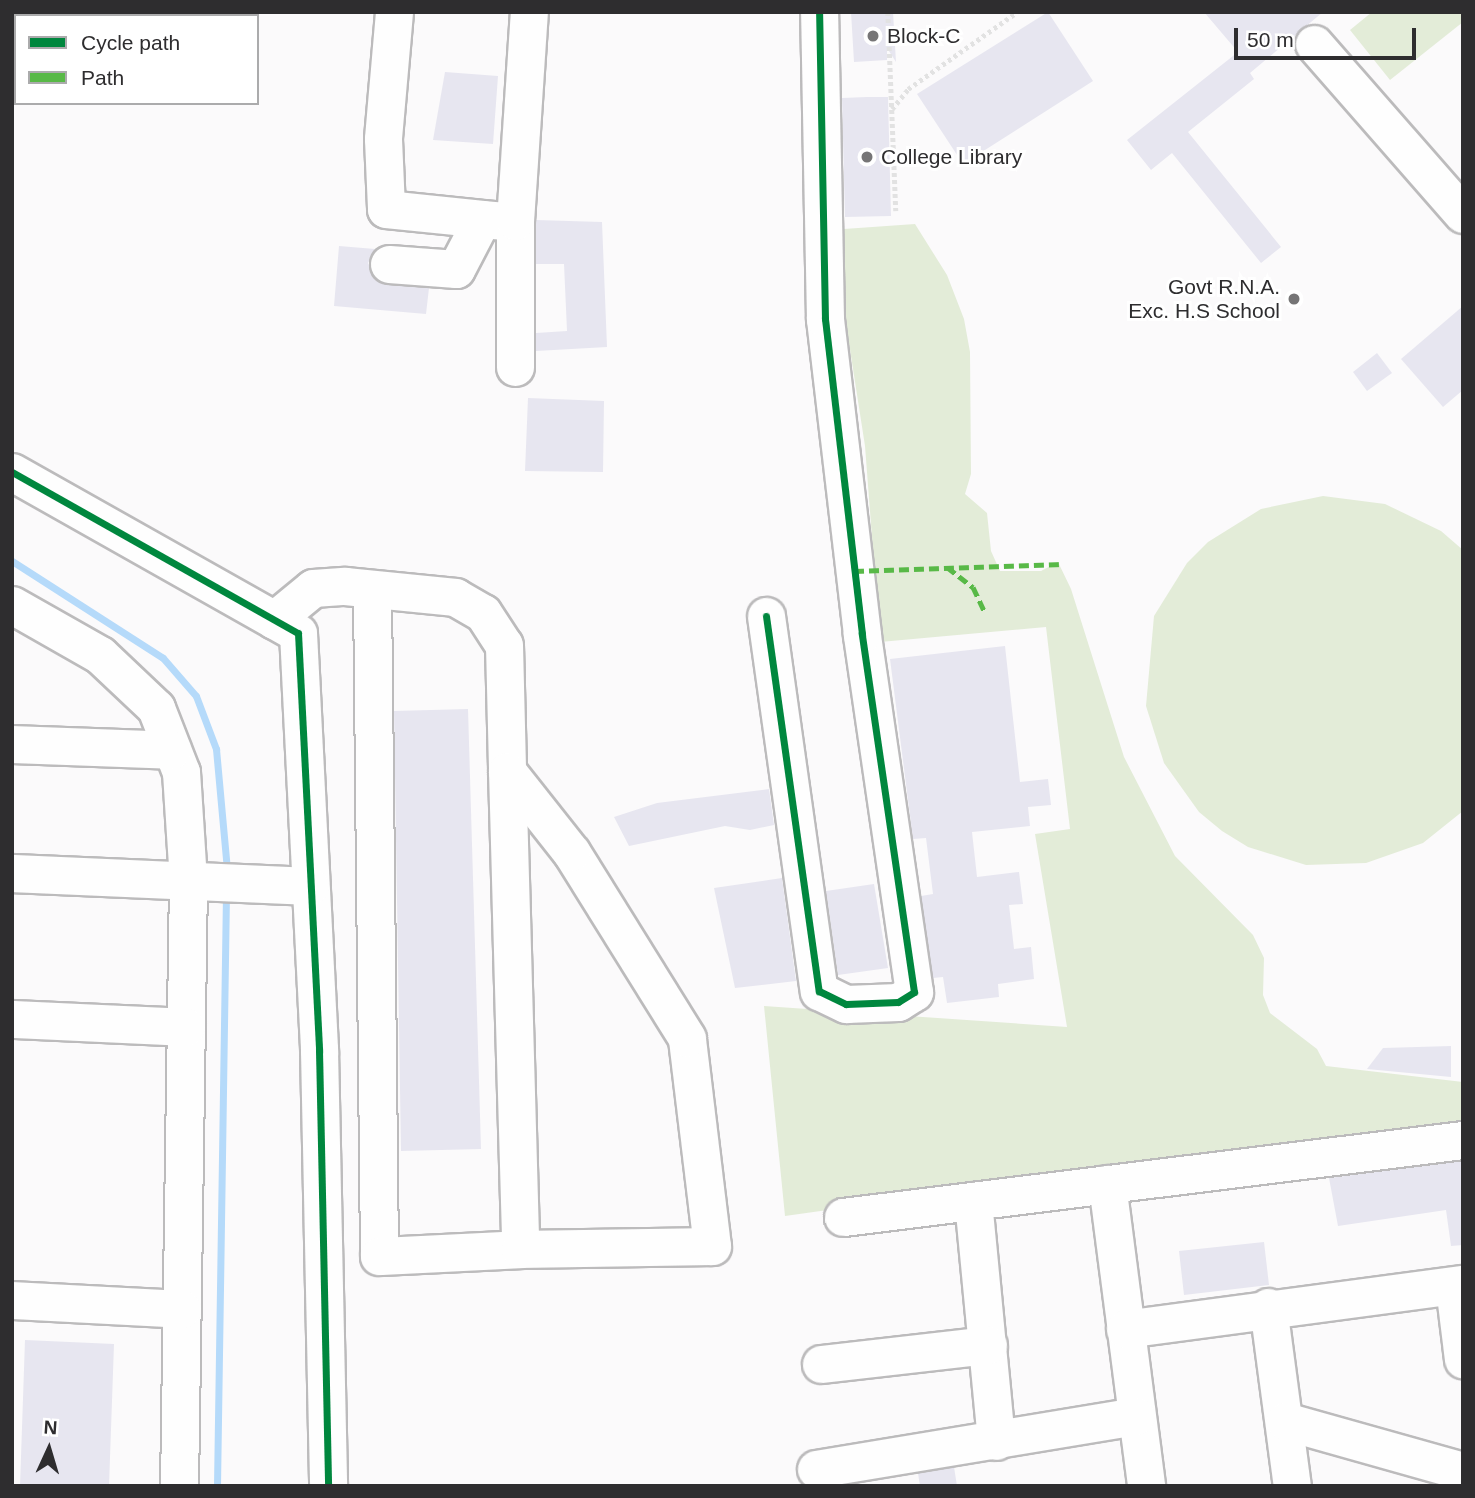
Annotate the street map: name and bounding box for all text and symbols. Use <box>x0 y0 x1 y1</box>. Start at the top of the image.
legend <box>14 14 259 105</box>
scale bar <box>1237 14 1419 58</box>
place label: Block-C <box>887 23 961 49</box>
marker: Block-C <box>865 28 881 44</box>
text: 50 m <box>1247 28 1294 51</box>
text: Cycle path <box>81 31 180 54</box>
text: Path <box>81 66 124 89</box>
place label: College Library <box>881 144 1022 170</box>
marker: College Library <box>859 149 875 165</box>
place label: Govt R.N.A. Exc. H.S School <box>1128 274 1280 324</box>
marker: Govt R.N.A. Exc. H.S School <box>1286 291 1302 307</box>
north arrow <box>14 1414 84 1484</box>
text: N <box>43 1417 58 1439</box>

